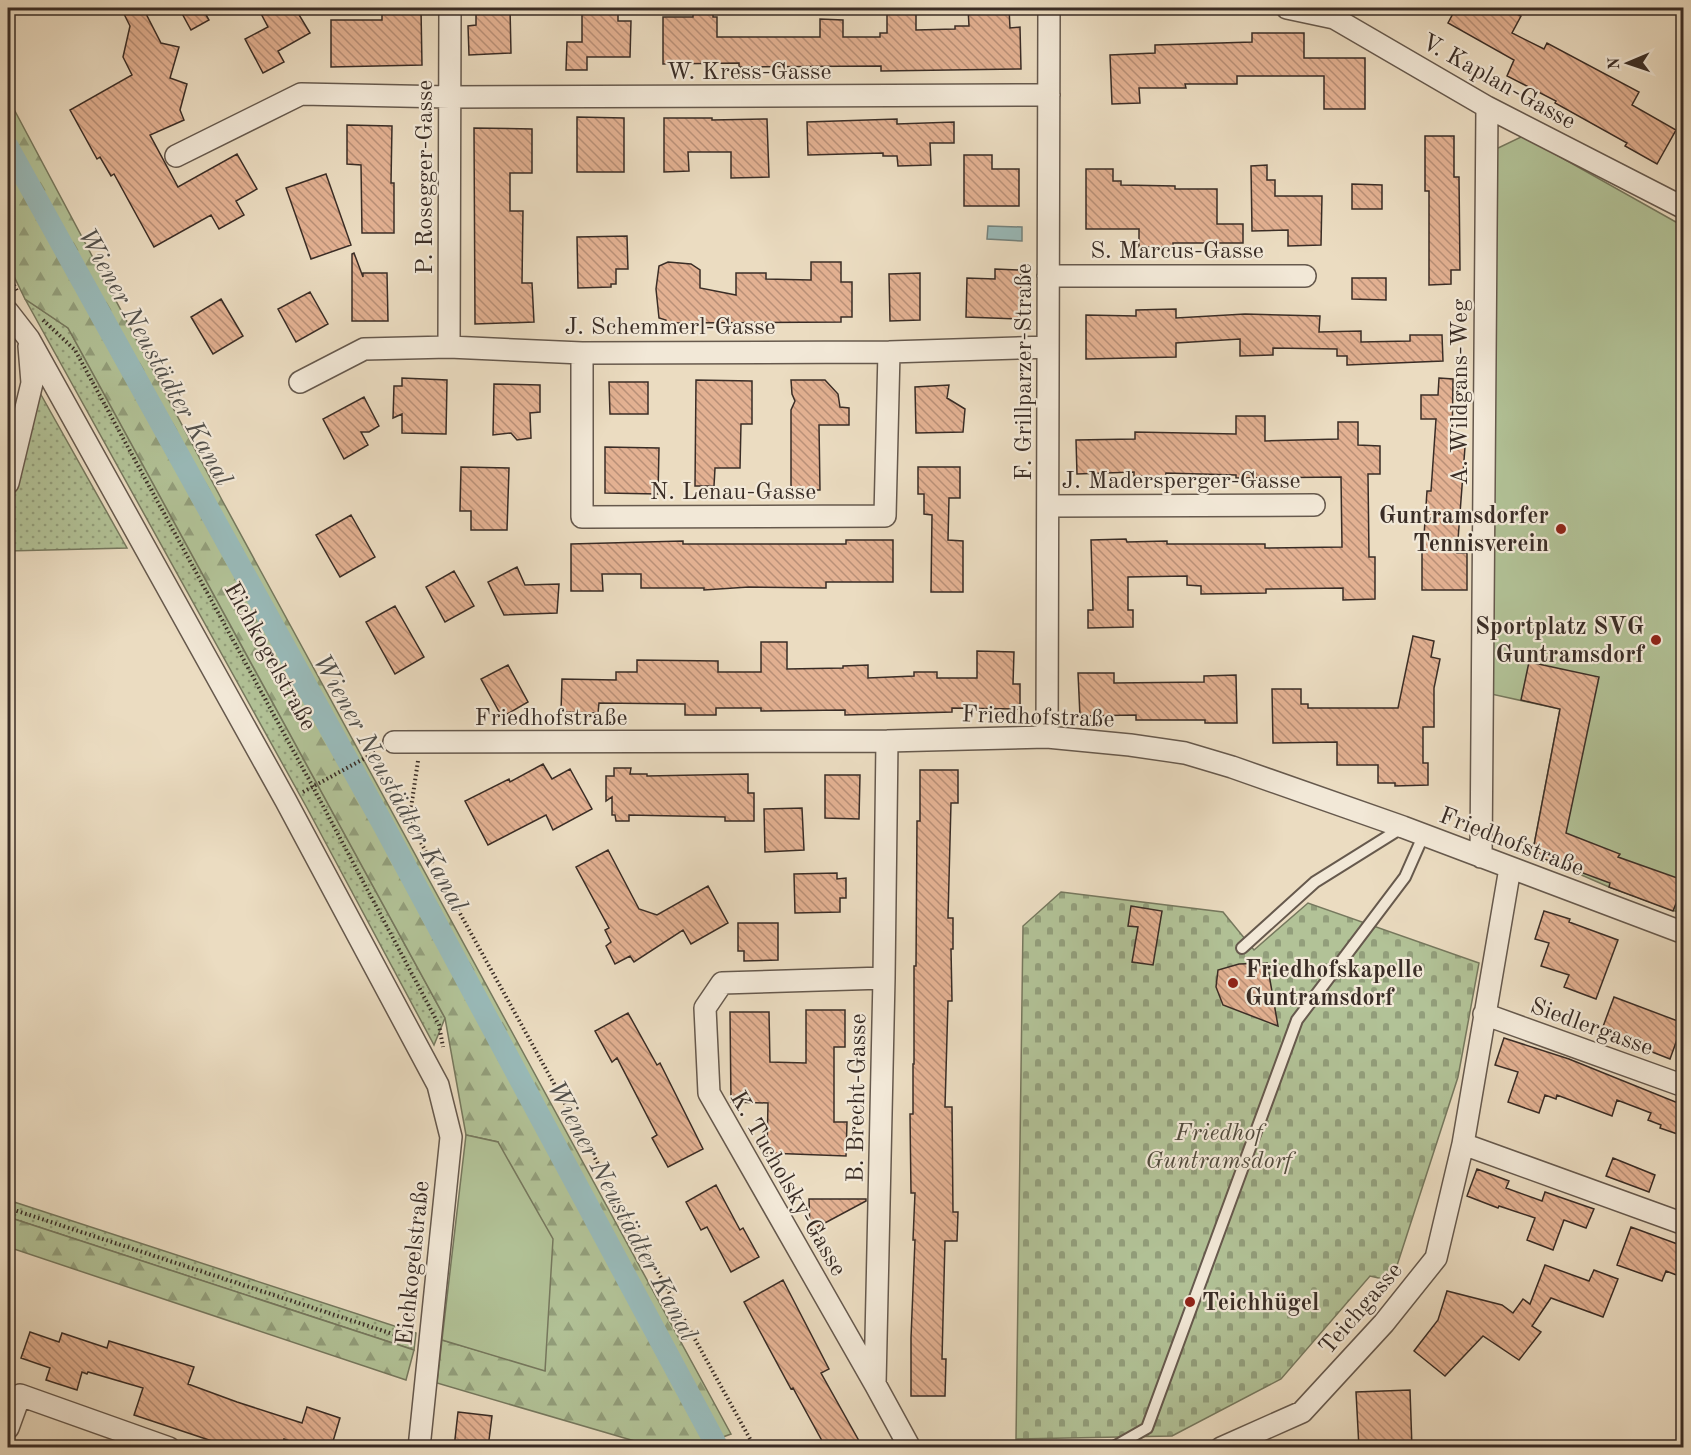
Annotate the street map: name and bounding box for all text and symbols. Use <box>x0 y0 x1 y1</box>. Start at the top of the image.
street label: V. Kaplan-Gasse <box>1417 31 1579 135</box>
north arrow <box>1598 33 1658 93</box>
text: N <box>1607 56 1623 70</box>
street label: W. Kress-Gasse <box>666 61 832 85</box>
street label: P. Rosegger-Gasse <box>414 80 438 274</box>
water label: Wiener Neustädter Kanal <box>72 223 236 491</box>
street label: S. Marcus-Gasse <box>1090 240 1264 264</box>
street label: F. Grillparzer-Straße <box>1013 263 1037 481</box>
street label: A. Wildgans-Weg <box>1449 299 1473 485</box>
street label: J. Schemmerl-Gasse <box>564 316 776 340</box>
street label: J. Madersperger-Gasse <box>1061 470 1301 494</box>
street label: N. Lenau-Gasse <box>650 481 816 505</box>
place label: Guntramsdorfer Tennisverein <box>1379 505 1549 557</box>
marker: Guntramsdorfer Tennisverein <box>1554 522 1568 536</box>
street label: Eichkogelstraße <box>219 579 320 735</box>
place label: Sportplatz SVG Guntramsdorf <box>1475 616 1646 668</box>
marker: Sportplatz SVG Guntramsdorf <box>1649 633 1663 647</box>
water label: Wiener Neustädter Kanal <box>307 649 471 917</box>
street label: Friedhofstraße <box>961 703 1115 733</box>
street label: Friedhofstraße <box>474 707 628 731</box>
street label: Friedhofstraße <box>1435 804 1587 882</box>
place label: Friedhofskapelle Guntramsdorf <box>1245 959 1423 1011</box>
marker: Friedhofskapelle Guntramsdorf <box>1226 976 1240 990</box>
street label: Siedlergasse <box>1527 995 1656 1061</box>
street label: B. Brecht-Gasse <box>845 1013 871 1183</box>
water label: Wiener Neustädter Kanal <box>541 1076 701 1346</box>
street label: K. Tucholsky-Gasse <box>725 1088 850 1280</box>
park label: Friedhof Guntramsdorf <box>1145 1122 1297 1174</box>
street label: Eichkogelstraße <box>393 1180 435 1347</box>
street label: Teichgasse <box>1315 1259 1408 1360</box>
place label: Teichhügel <box>1202 1292 1319 1316</box>
marker: Teichhügel <box>1183 1295 1197 1309</box>

